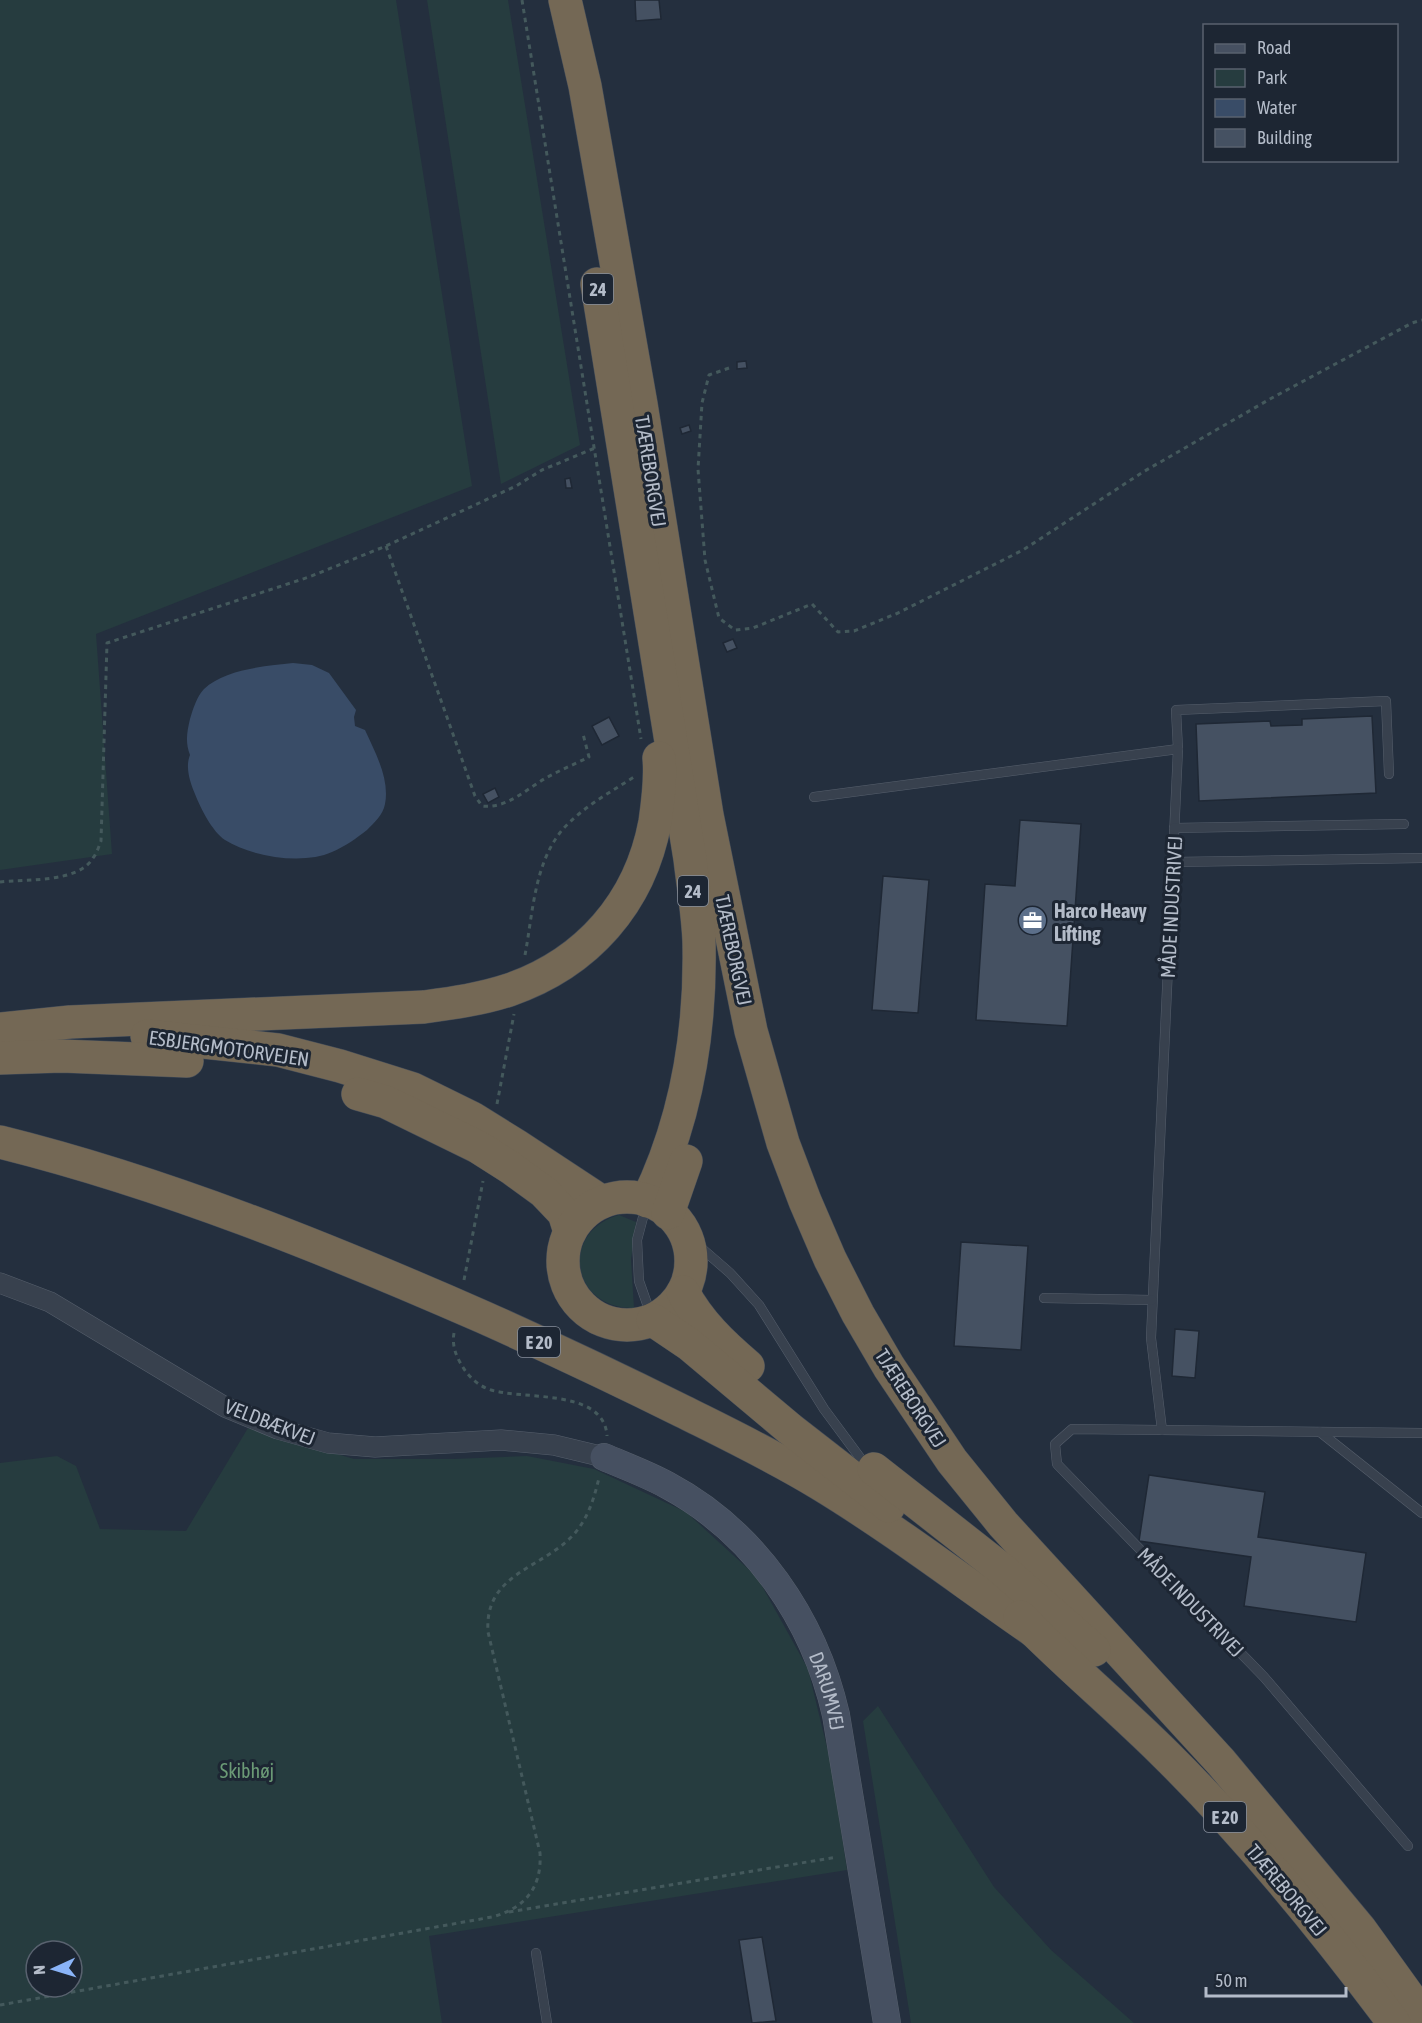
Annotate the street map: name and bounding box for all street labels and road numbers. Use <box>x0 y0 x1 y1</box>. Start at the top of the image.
road number: 24 <box>583 274 613 304</box>
street label: TJÆREBORGVEJ <box>631 414 671 528</box>
street label: MÅDE INDUSTRIVEJ <box>1156 835 1186 979</box>
road number: 24 <box>678 876 708 906</box>
street label: TJÆREBORGVEJ <box>711 893 757 1007</box>
street label: ESBJERGMOTORVEJEN <box>148 1025 310 1071</box>
road number: E 20 <box>518 1327 560 1357</box>
street label: TJÆREBORGVEJ <box>871 1345 951 1451</box>
street label: VELDBÆKVEJ <box>222 1394 318 1450</box>
street label: MÅDE INDUSTRIVEJ <box>1133 1543 1249 1661</box>
street label: DARUMVEJ <box>805 1648 850 1732</box>
road number: E 20 <box>1204 1802 1246 1832</box>
street label: TJÆREBORGVEJ <box>1242 1839 1332 1941</box>

